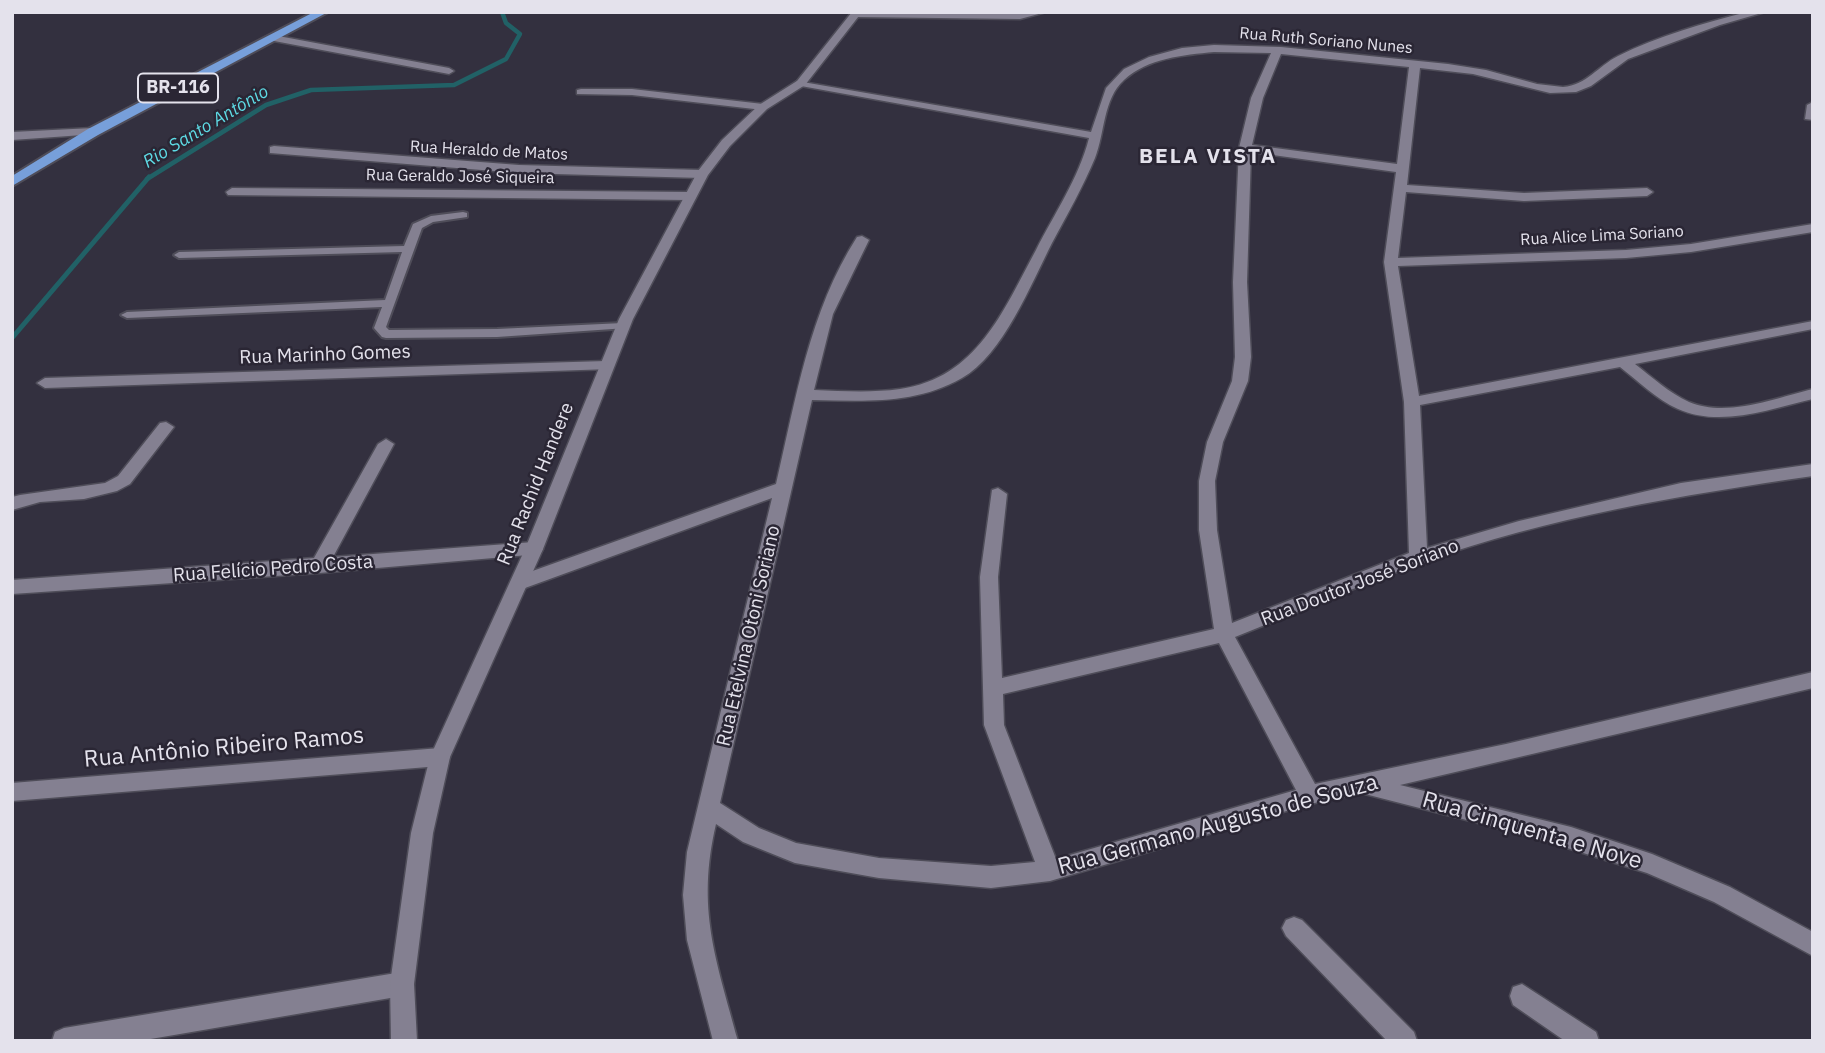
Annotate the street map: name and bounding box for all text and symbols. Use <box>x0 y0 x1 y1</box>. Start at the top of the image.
street label: Rua Ruth Soriano Nunes <box>1238 24 1414 58</box>
road number: BR-116 <box>138 74 218 102</box>
water label: Rio Santo Antônio <box>139 81 273 173</box>
street label: Rua Heraldo de Matos <box>410 137 568 165</box>
district label: BELA VISTA <box>1140 144 1276 170</box>
street label: Rua Geraldo José Siqueira <box>366 166 554 188</box>
street label: Rua Alice Lima Soriano <box>1520 222 1684 250</box>
street label: Rua Marinho Gomes <box>239 341 411 369</box>
street label: Rua Rachid Handere <box>493 399 579 569</box>
street label: Rua Etelvina Otoni Soriano <box>712 523 786 749</box>
street label: Rua Doutor José Soriano <box>1258 535 1462 631</box>
street label: Rua Felício Pedro Costa <box>172 551 374 587</box>
street label: Rua Antônio Ribeiro Ramos <box>83 722 365 774</box>
street label: Rua Germano Augusto de Souza <box>1055 769 1381 881</box>
street label: Rua Cinquenta e Nove <box>1419 786 1645 876</box>

